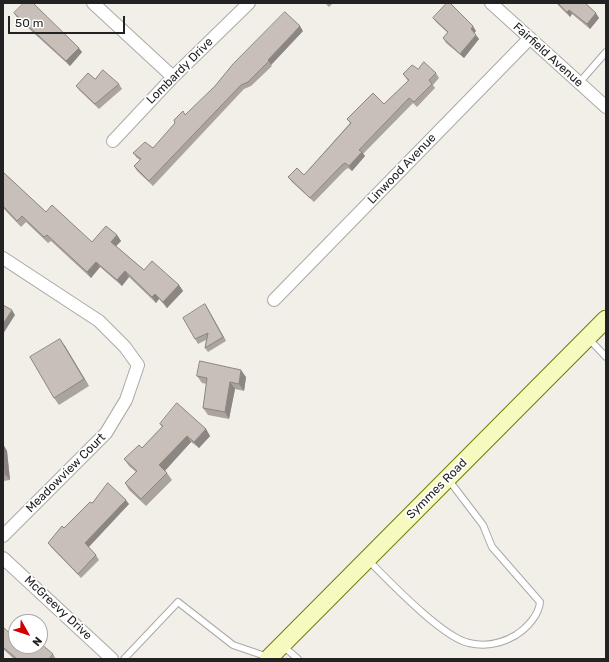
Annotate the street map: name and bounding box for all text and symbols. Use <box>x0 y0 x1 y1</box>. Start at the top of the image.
scale bar <box>10 8 127 34</box>
text: 50 m <box>15 16 43 30</box>
street label: Fairfield Avenue <box>510 20 586 90</box>
street label: Lombardy Drive <box>144 35 216 107</box>
street label: Linwood Avenue <box>365 131 439 207</box>
street label: Meadowview Court <box>23 430 109 516</box>
street label: Symmes Road <box>404 456 470 522</box>
street label: McGreevy Drive <box>21 573 95 643</box>
north arrow <box>8 614 48 654</box>
text: N <box>29 634 44 648</box>

